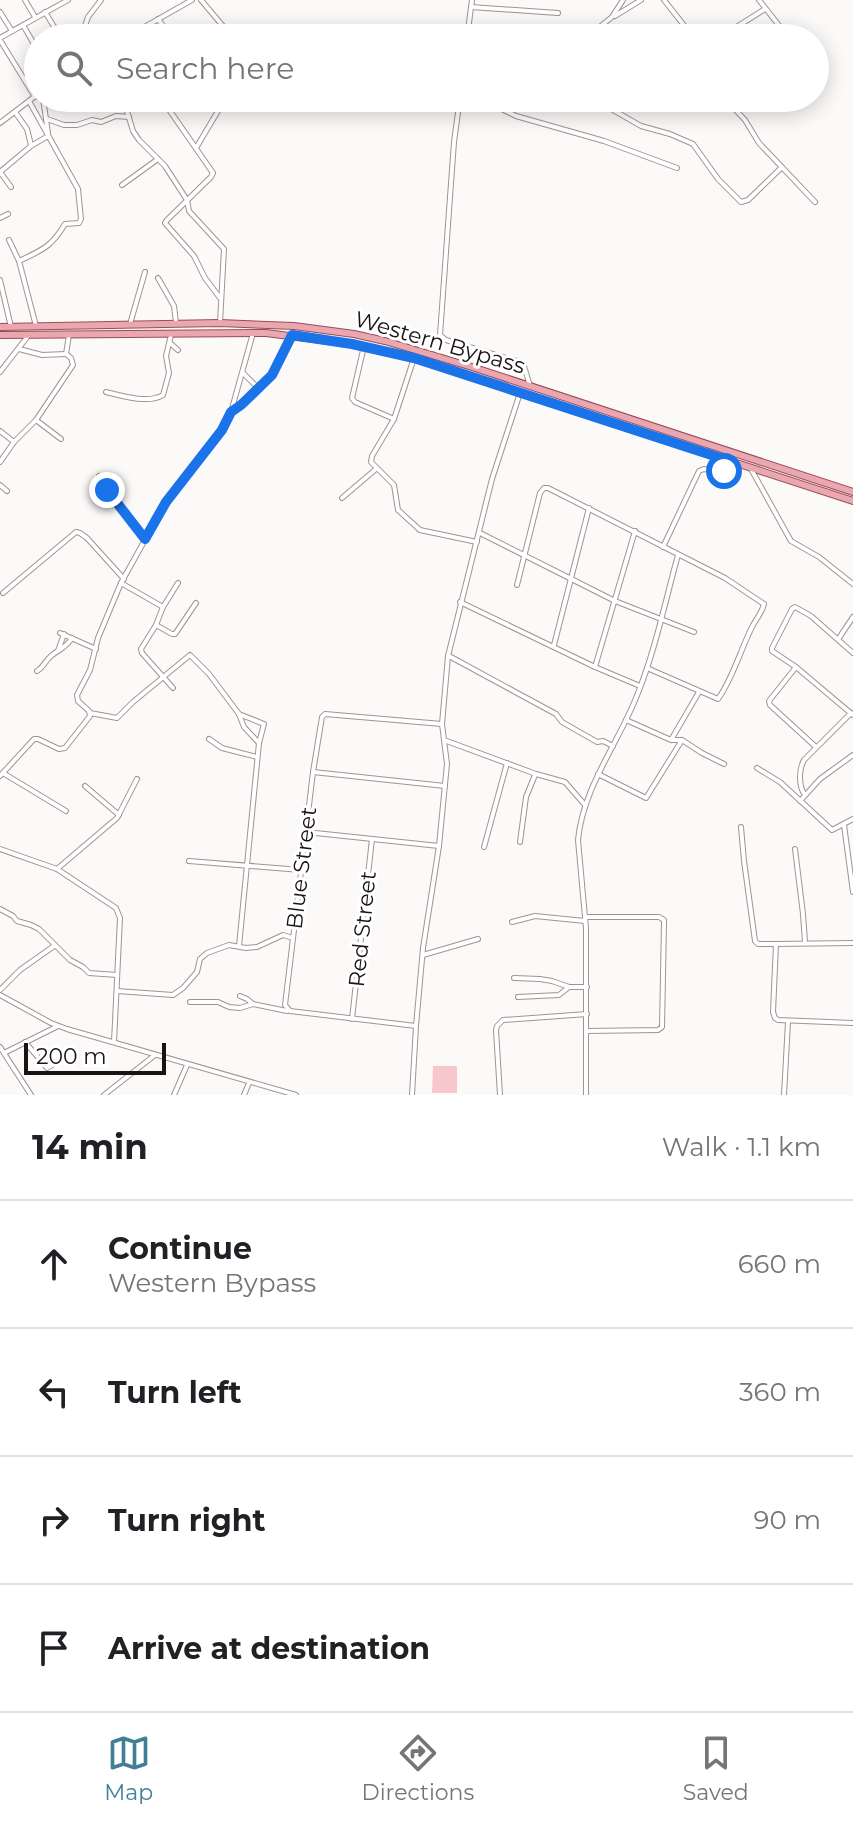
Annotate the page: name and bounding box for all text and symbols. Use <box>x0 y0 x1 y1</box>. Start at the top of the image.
search box <box>24 24 829 112</box>
icon: search <box>52 46 96 90</box>
text: Search here <box>116 50 294 87</box>
street label: Western Bypass <box>351 305 529 380</box>
route start <box>706 453 742 489</box>
route end <box>89 472 125 508</box>
street label: Blue Street <box>281 805 322 931</box>
street label: Red Street <box>343 870 382 988</box>
scale bar <box>24 1039 166 1075</box>
text: 200 m <box>36 1043 107 1070</box>
text: 14 min <box>32 1126 148 1168</box>
text: Walk · 1.1 km <box>662 1131 821 1163</box>
text: Continue <box>108 1230 252 1267</box>
icon: ahead <box>32 1242 76 1286</box>
text: 660 m <box>738 1248 821 1280</box>
text: Western Bypass <box>108 1267 316 1299</box>
icon: left <box>32 1370 76 1414</box>
text: Turn left <box>108 1374 241 1411</box>
text: 360 m <box>739 1376 821 1408</box>
icon: right <box>32 1498 76 1542</box>
text: Turn right <box>108 1502 265 1539</box>
text: 90 m <box>754 1504 821 1536</box>
icon: arrive <box>32 1626 76 1670</box>
text: Arrive at destination <box>108 1630 430 1667</box>
tab: Map <box>104 1731 153 1806</box>
tab: Directions <box>362 1731 474 1806</box>
tab: Saved <box>683 1731 749 1806</box>

